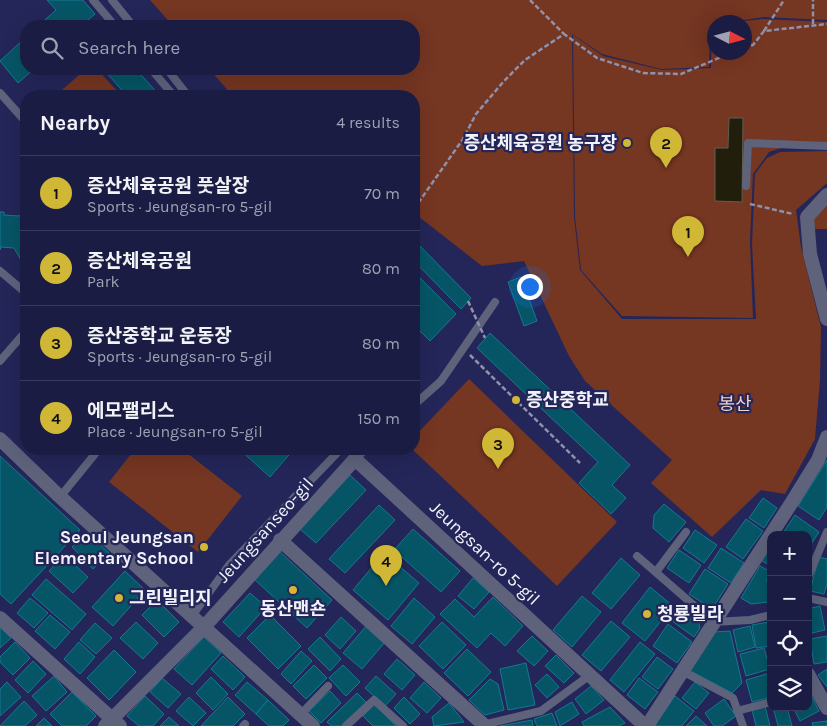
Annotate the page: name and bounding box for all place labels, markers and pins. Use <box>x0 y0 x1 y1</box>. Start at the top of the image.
pin: 2 <box>650 127 682 168</box>
place label: 증산체육공원 농구장 <box>463 132 617 154</box>
marker: 증산체육공원 농구장 <box>621 137 633 149</box>
pin: 1 <box>672 216 704 257</box>
place label: 증산중학교 <box>526 389 609 411</box>
marker: 증산중학교 <box>510 394 522 406</box>
pin: 3 <box>482 428 514 469</box>
place label: Seoul Jeungsan Elementary School <box>34 526 194 569</box>
marker: Seoul Jeungsan Elementary School <box>198 541 210 553</box>
pin: 4 <box>370 545 402 586</box>
marker: 동산맨숀 <box>287 584 299 596</box>
place label: 그린빌리지 <box>129 587 212 609</box>
marker: 그린빌리지 <box>113 592 125 604</box>
place label: 동산맨숀 <box>260 598 326 620</box>
place label: 청룡빌라 <box>657 603 724 625</box>
marker: 청룡빌라 <box>641 608 653 620</box>

